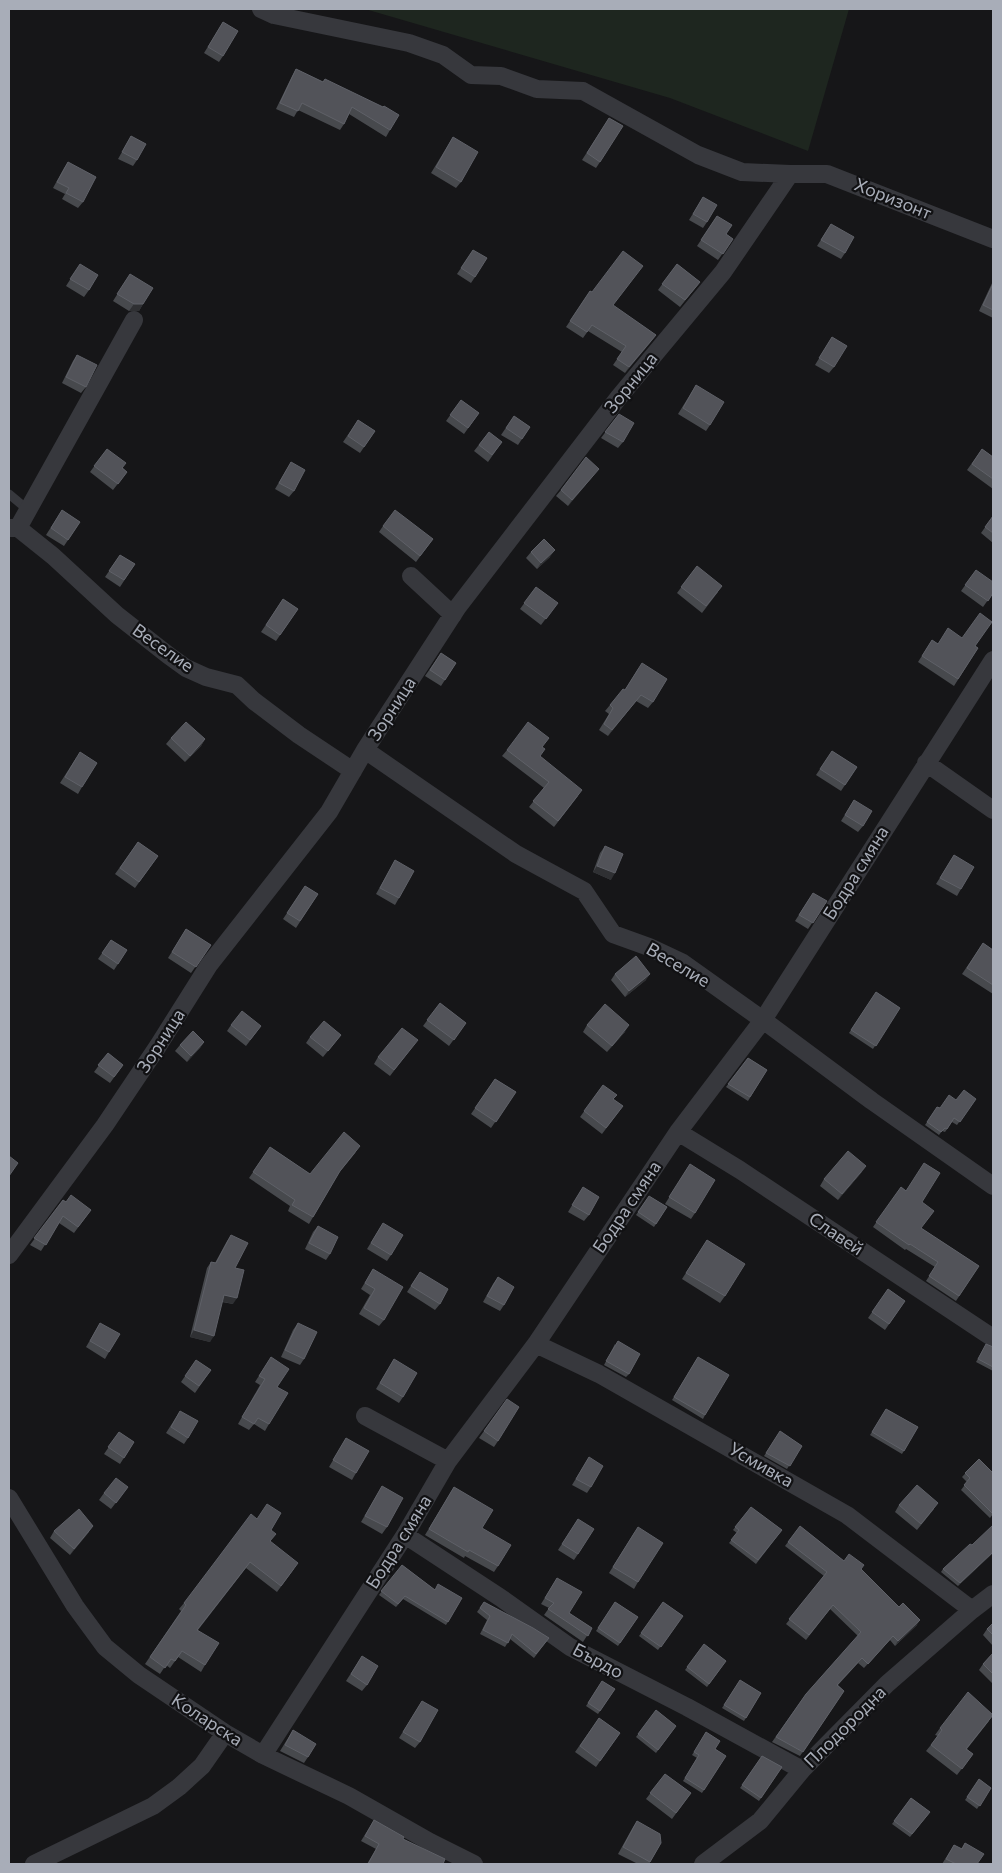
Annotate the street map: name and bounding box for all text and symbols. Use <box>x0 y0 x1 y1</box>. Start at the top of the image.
street label: Хоризонт <box>852 173 936 224</box>
street label: Зорница <box>599 347 661 417</box>
street label: Веселие <box>129 618 198 676</box>
street label: Зорница <box>362 672 420 745</box>
street label: Бодра смяна <box>818 821 893 923</box>
street label: Веселие <box>643 937 714 991</box>
street label: Зорница <box>131 1004 189 1077</box>
street label: Бодра смяна <box>587 1156 665 1257</box>
street label: Славей <box>805 1207 868 1259</box>
street label: Усмивка <box>725 1437 798 1491</box>
street label: Бодра смяна <box>361 1490 436 1592</box>
street label: Бърдо <box>569 1638 627 1683</box>
street label: Плодородна <box>799 1681 890 1772</box>
street label: Коларска <box>168 1688 247 1750</box>

